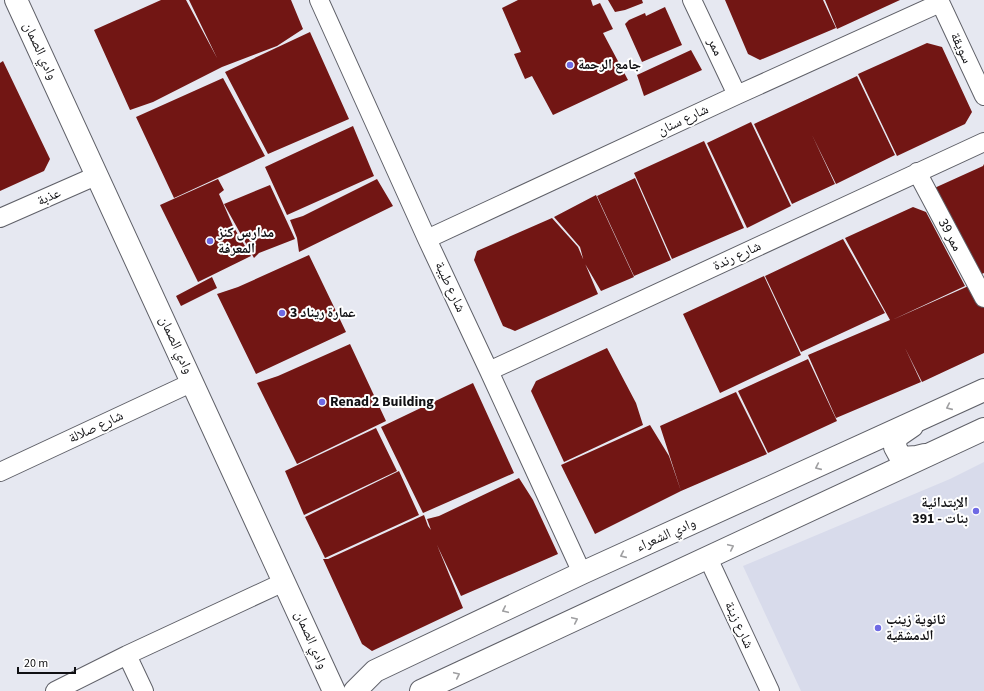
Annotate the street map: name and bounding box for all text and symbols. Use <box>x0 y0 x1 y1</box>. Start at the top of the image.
street label: وادي الصمان <box>17 19 62 83</box>
street label: سويقة <box>945 29 977 67</box>
street label: ممر <box>702 34 728 59</box>
place label: جامع الرحمة <box>578 55 641 75</box>
marker: جامع الرحمة <box>565 60 575 70</box>
street label: شارع سنان <box>654 99 712 141</box>
street label: عذبة <box>34 183 64 211</box>
street label: ممر 39 <box>933 215 967 255</box>
place label: مدارس كنز المعرفة <box>217 223 274 259</box>
marker: مدارس كنز المعرفة <box>205 236 215 246</box>
street label: شارع رندة <box>710 236 764 276</box>
street label: شارع طيبة <box>429 258 471 316</box>
place label: عمارة ريناد 3 <box>290 303 356 323</box>
marker: عمارة ريناد 3 <box>277 308 287 318</box>
street label: وادي الصمان <box>153 313 198 377</box>
place label: Renad 2 Building <box>330 392 434 412</box>
marker: Renad 2 Building <box>317 397 327 407</box>
one-way arrow <box>945 402 953 410</box>
street label: شارع صلالة <box>65 406 127 448</box>
one-way arrow <box>814 462 822 470</box>
place label: الإبتدائية 391 - بنات <box>912 493 968 529</box>
marker: الإبتدائية 391 - بنات <box>971 506 981 516</box>
street label: وادي الشعراء <box>633 513 699 558</box>
one-way arrow <box>726 544 734 552</box>
one-way arrow <box>619 550 627 558</box>
street label: شارع زينة <box>719 598 759 652</box>
one-way arrow <box>502 605 509 613</box>
street label: وادي الصمان <box>289 608 333 673</box>
place label: ثانوية زينب الدمشقية <box>886 610 946 646</box>
one-way arrow <box>570 617 578 625</box>
marker: ثانوية زينب الدمشقية <box>873 623 883 633</box>
scale bar <box>18 649 75 675</box>
text: 20 m <box>24 655 48 672</box>
one-way arrow <box>452 672 460 680</box>

